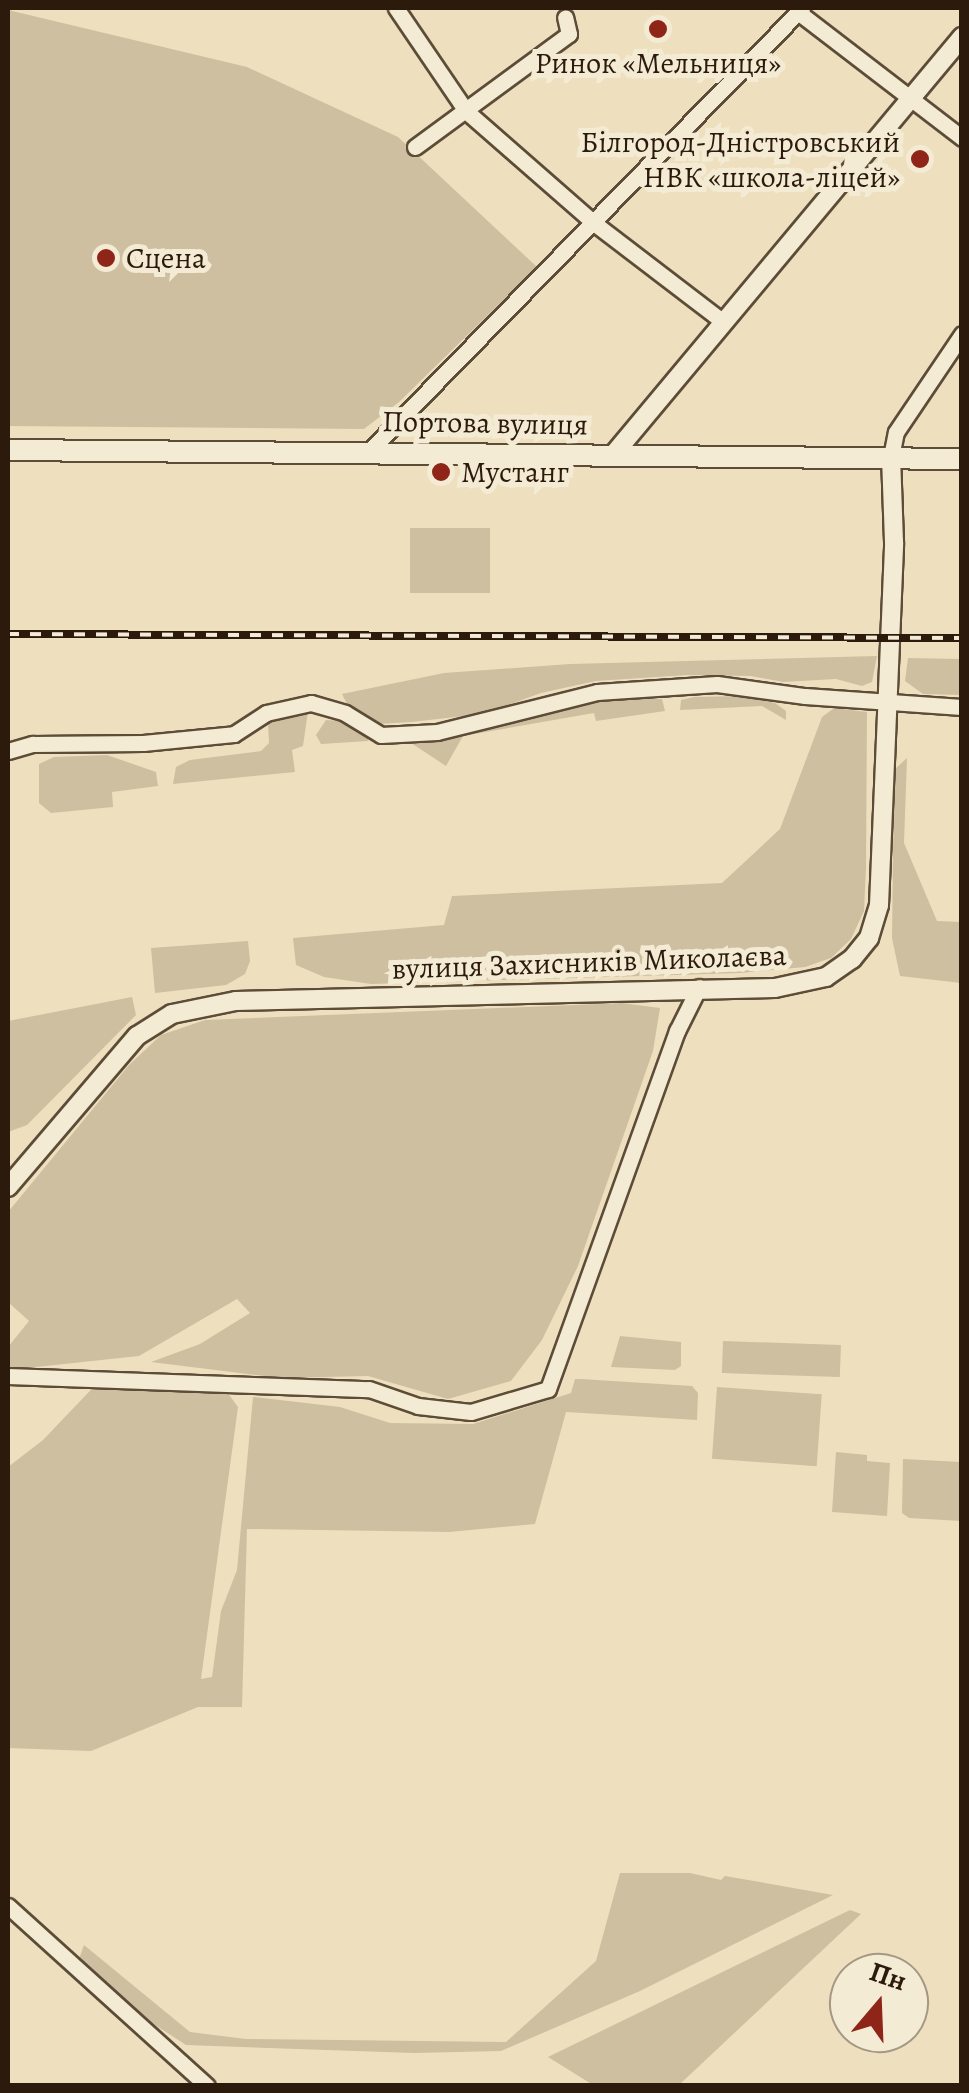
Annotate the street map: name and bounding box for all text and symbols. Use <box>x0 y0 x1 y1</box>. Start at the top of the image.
marker: Ринок «Мельниця» <box>647 18 669 40</box>
place label: Ринок «Мельниця» <box>535 45 781 81</box>
place label: Білгород-Дністровський НВК «школа-ліцей» <box>581 124 900 194</box>
marker: Білгород-Дністровський НВК «школа-ліцей» <box>909 148 931 170</box>
place label: Сцена <box>126 240 206 276</box>
marker: Сцена <box>95 247 117 269</box>
street label: Портова вулиця <box>382 403 588 443</box>
place label: Мустанг <box>461 454 569 490</box>
marker: Мустанг <box>430 461 452 483</box>
street label: вулиця Захисників Миколаєва <box>391 937 787 987</box>
north arrow <box>829 1953 929 2053</box>
text: Пн <box>865 1953 912 2000</box>

